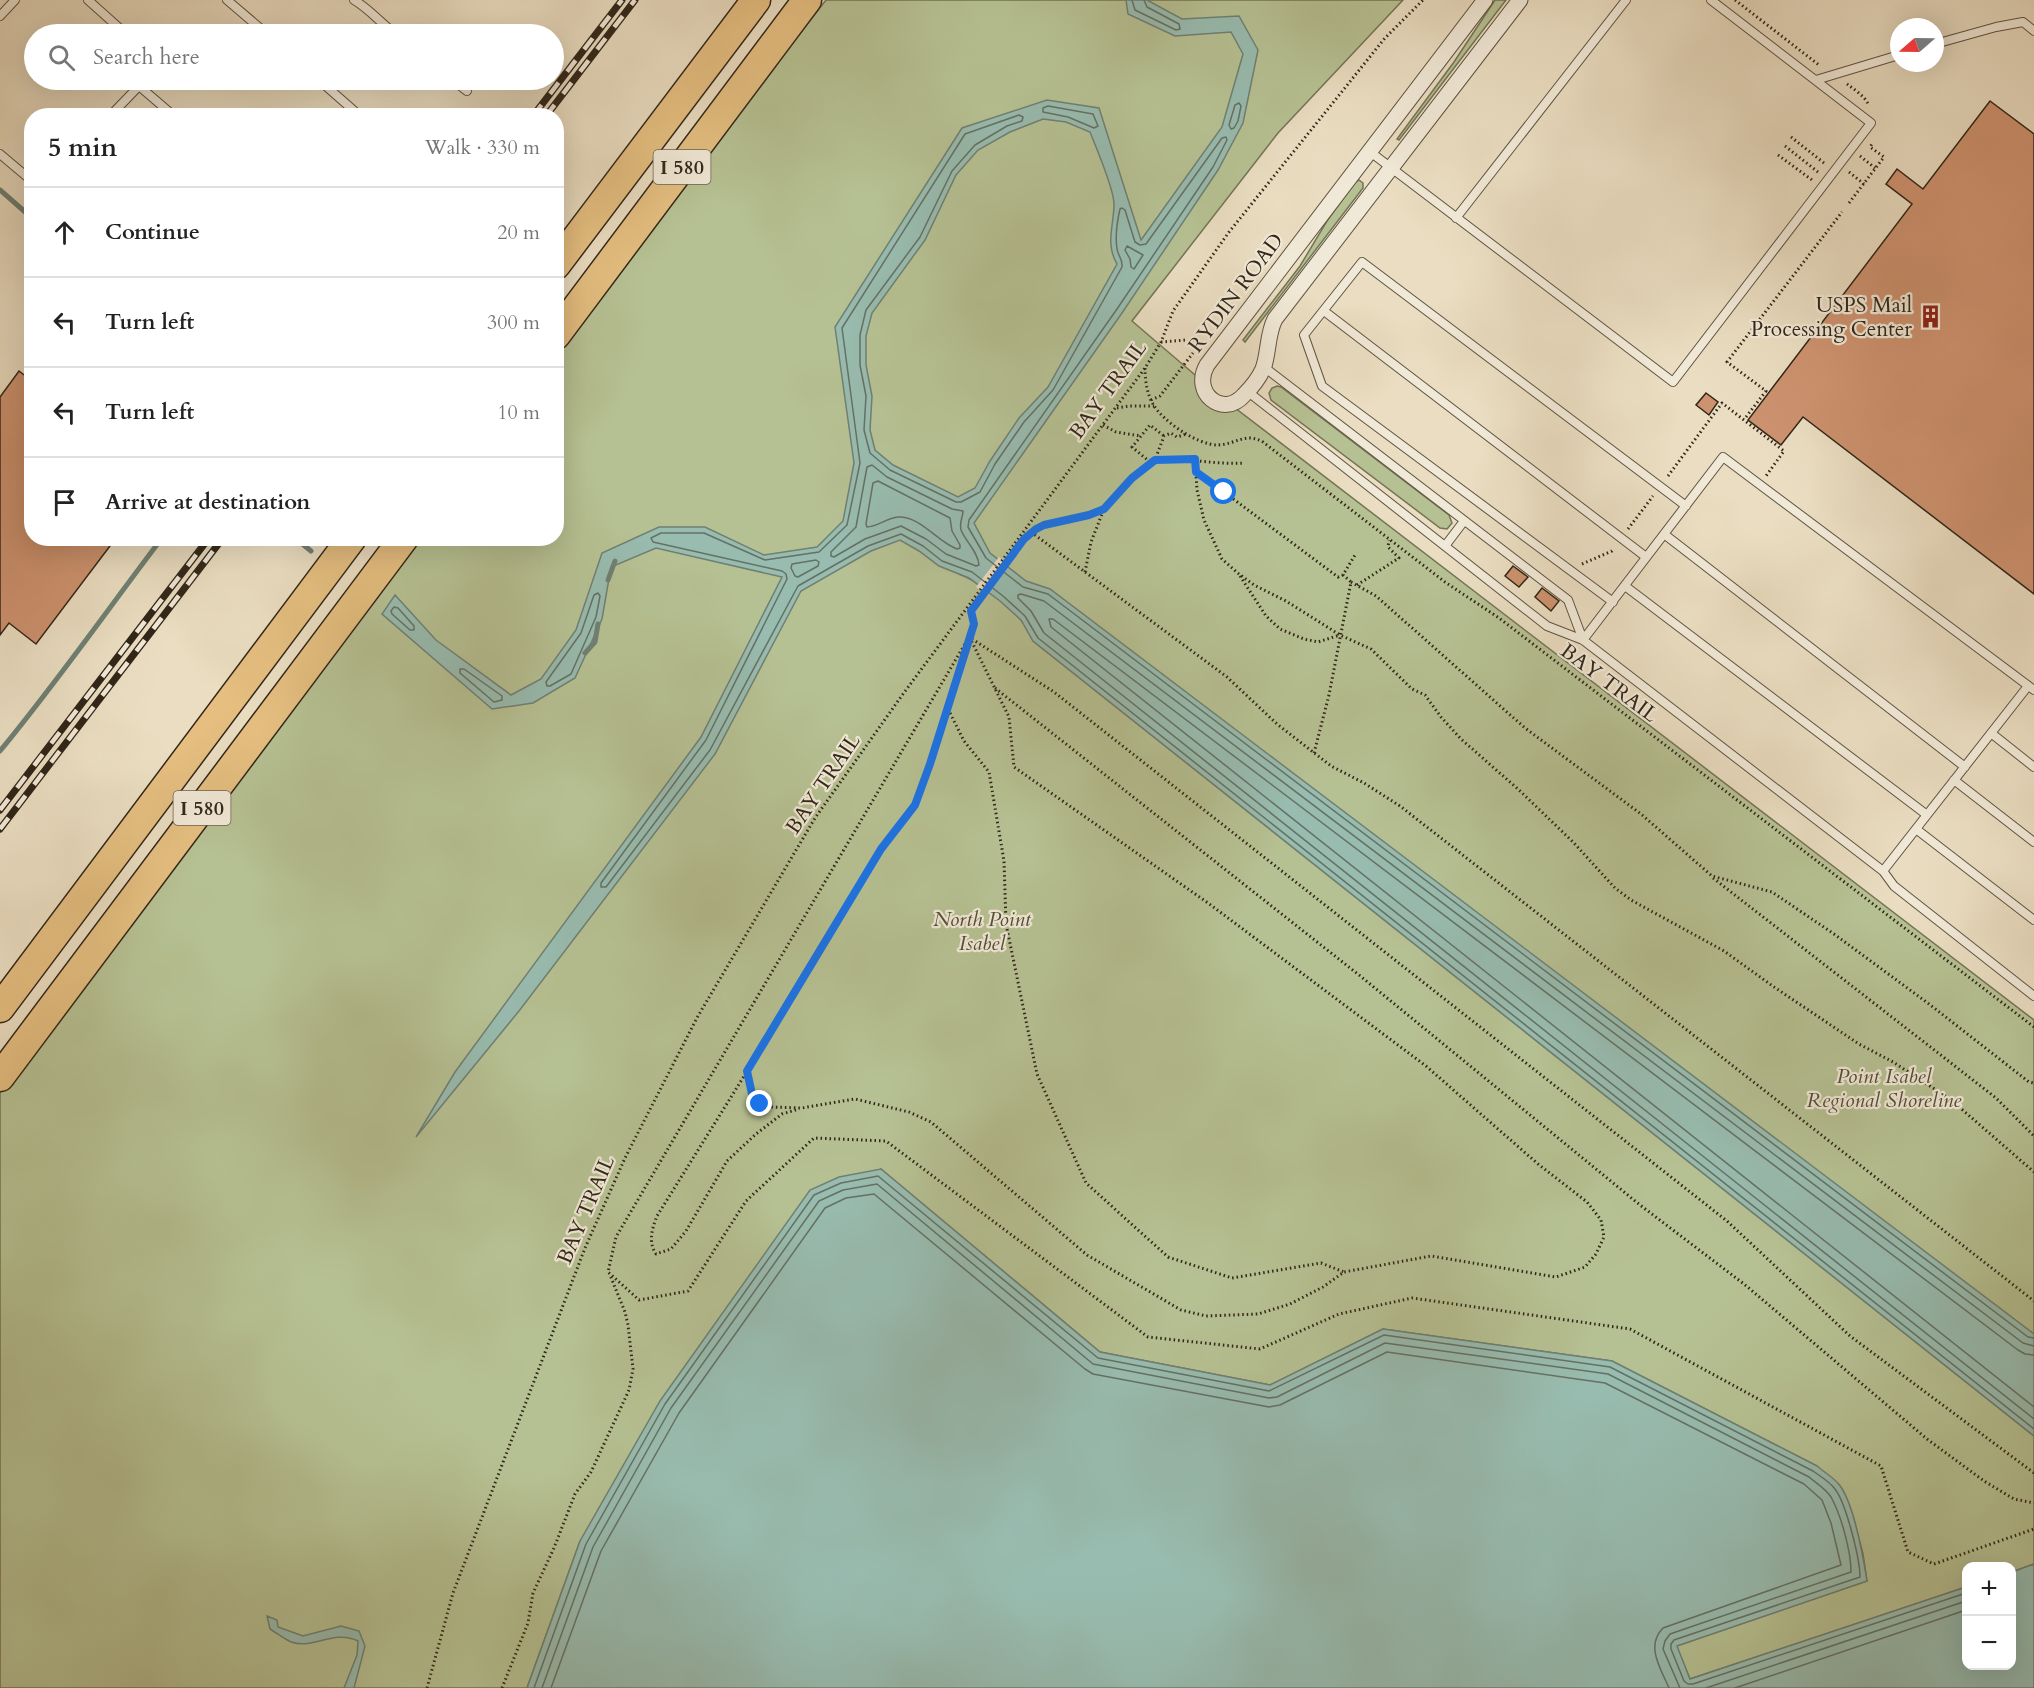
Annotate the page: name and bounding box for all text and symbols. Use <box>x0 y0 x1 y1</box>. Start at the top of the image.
north arrow <box>1890 18 1944 72</box>
search box <box>24 24 564 90</box>
icon: search <box>45 41 78 74</box>
text: Search here <box>93 42 200 72</box>
text: 5 min <box>48 130 117 165</box>
text: Walk · 330 m <box>425 134 540 161</box>
road number: I 580 <box>654 150 710 184</box>
icon: ahead <box>48 216 81 249</box>
text: Continue <box>105 217 200 247</box>
text: 20 m <box>497 219 540 246</box>
street label: RYDIN ROAD <box>1181 227 1291 359</box>
place label: USPS Mail Processing Center <box>1751 291 1912 344</box>
building icon: USPS Mail Processing Center <box>1917 304 1943 330</box>
icon: left <box>48 306 81 339</box>
text: Turn left <box>105 307 194 337</box>
text: 300 m <box>487 309 540 336</box>
street label: BAY TRAIL <box>1062 335 1154 445</box>
icon: left <box>48 396 81 429</box>
text: Turn left <box>105 397 194 427</box>
text: 10 m <box>497 399 540 426</box>
route start <box>1210 478 1236 504</box>
icon: arrive <box>48 486 81 519</box>
text: Arrive at destination <box>105 487 310 517</box>
street label: BAY TRAIL <box>1554 637 1664 729</box>
street label: BAY TRAIL <box>779 728 867 840</box>
road number: I 580 <box>174 791 230 825</box>
park label: North Point Isabel <box>933 905 1032 958</box>
park label: Point Isabel Regional Shoreline <box>1807 1062 1962 1115</box>
route end <box>746 1090 772 1116</box>
street label: BAY TRAIL <box>550 1151 622 1269</box>
map controls <box>1962 1562 2016 1670</box>
button: + <box>1962 1562 2016 1616</box>
button: − <box>1962 1616 2016 1670</box>

